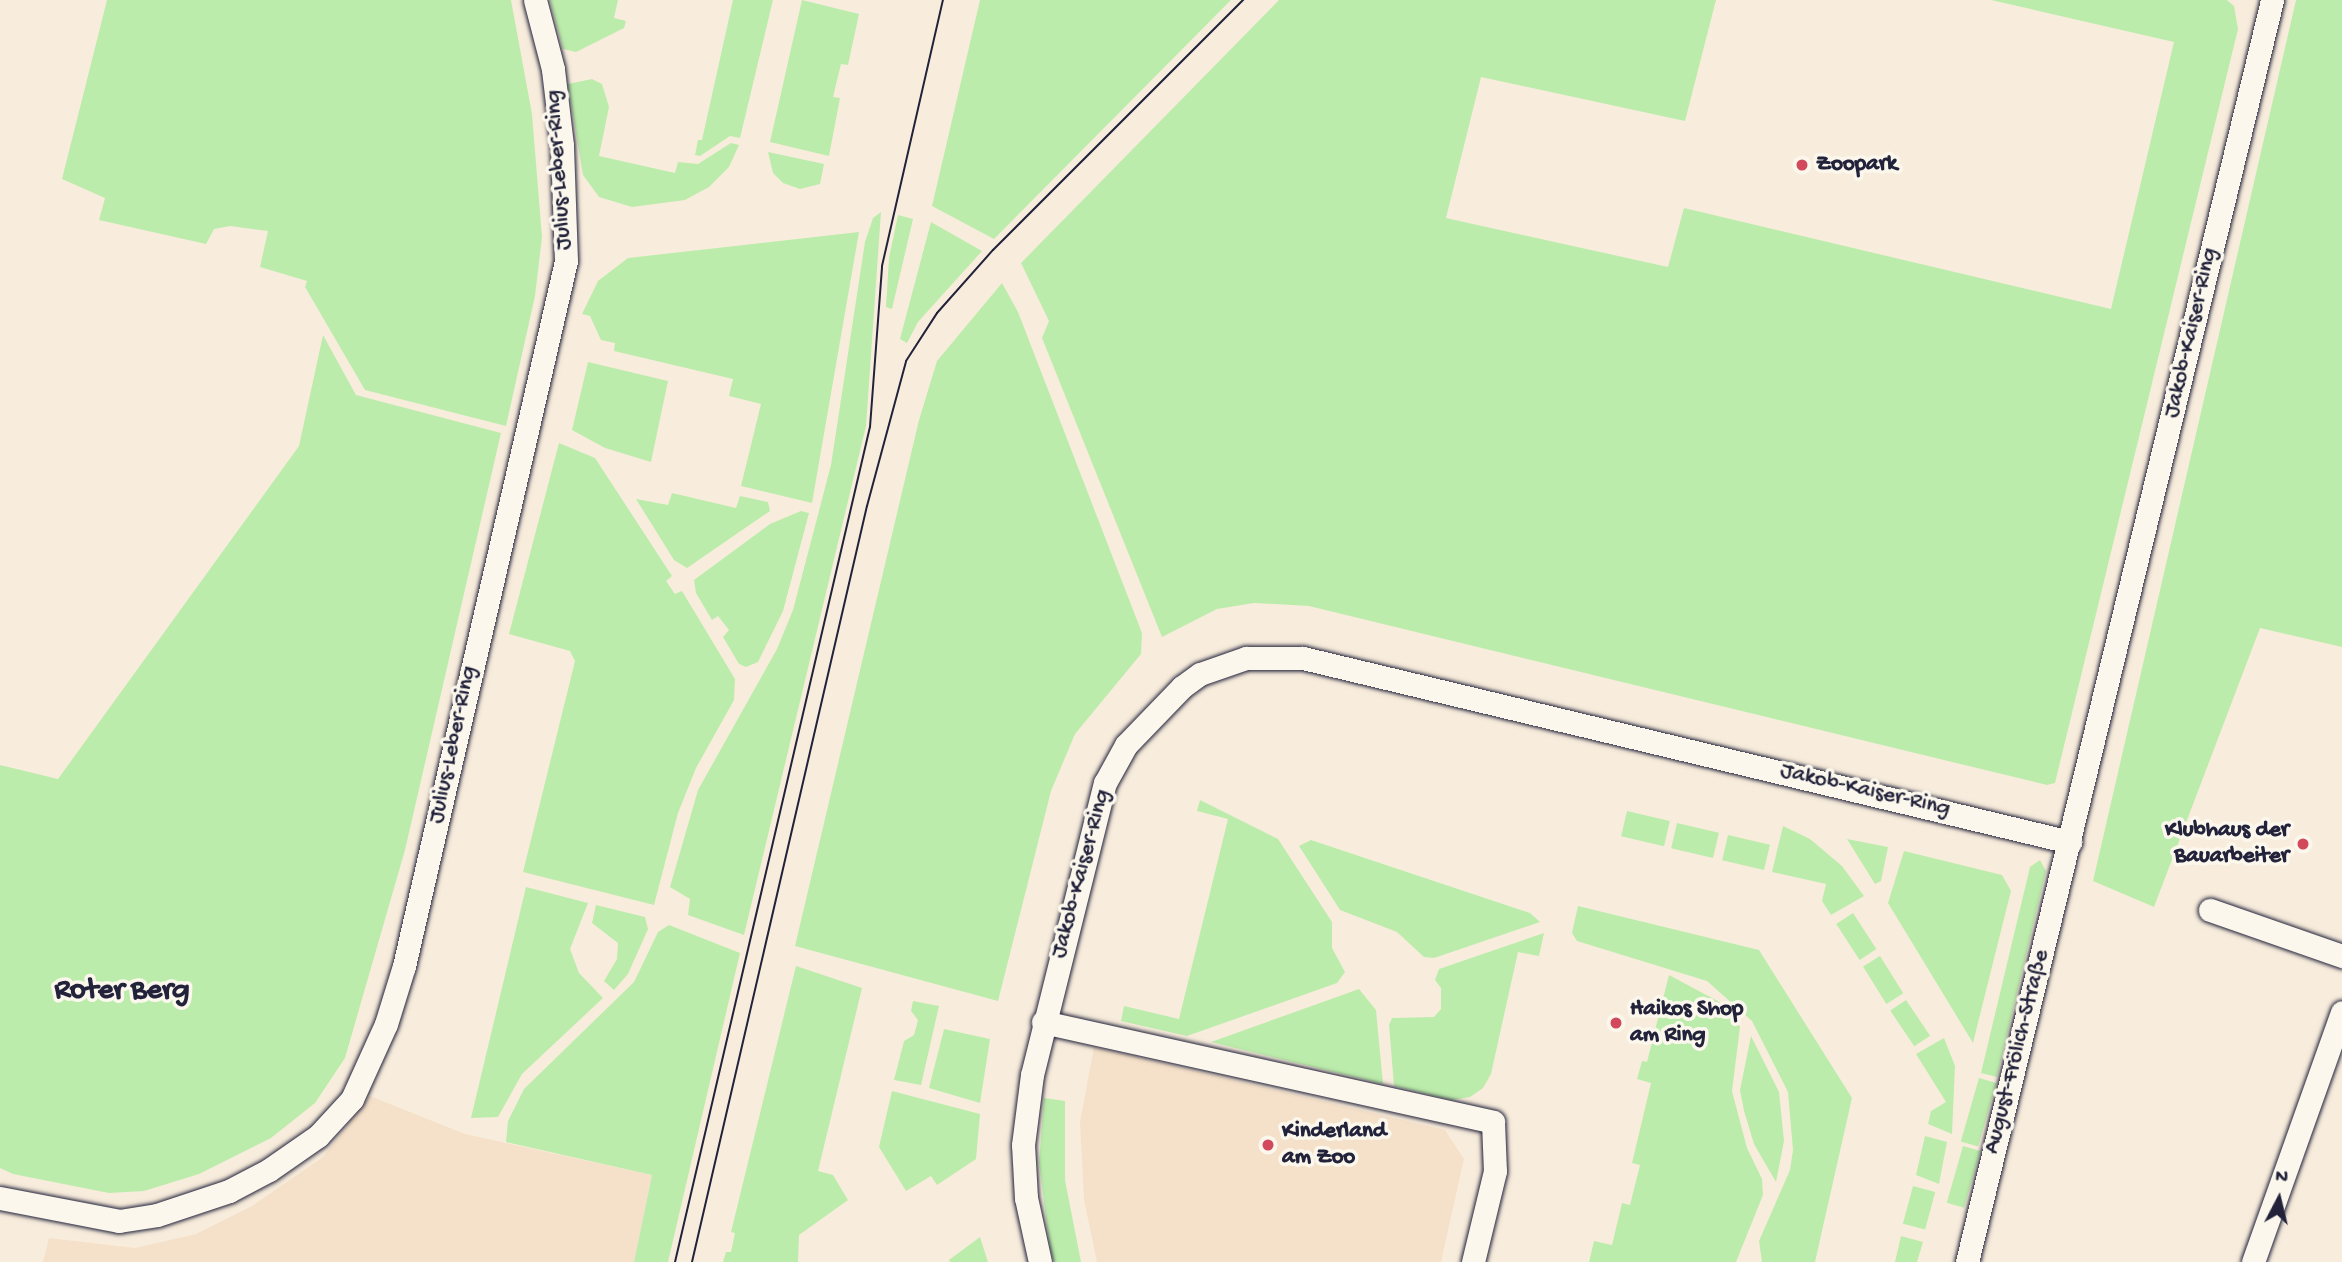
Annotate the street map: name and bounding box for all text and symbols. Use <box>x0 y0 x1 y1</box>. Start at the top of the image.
street label: Julius-Leber-Ring <box>541 89 579 251</box>
place label: Zoopark <box>1816 151 1897 179</box>
marker: Zoopark <box>1794 157 1810 173</box>
street label: Jakob-Kaiser-Ring <box>2159 245 2225 421</box>
street label: Julius-Leber-Ring <box>424 664 484 826</box>
street label: Jakob-Kaiser-Ring <box>1777 758 1953 824</box>
street label: Jakob-Kaiser-Ring <box>1046 787 1118 961</box>
place label: Klubhaus der Bauarbeiter <box>2165 817 2289 871</box>
marker: Klubhaus der Bauarbeiter <box>2295 836 2311 852</box>
street label: August-Frölich-Straße <box>1979 947 2057 1157</box>
district label: Roter Berg <box>54 974 190 1010</box>
place label: Haikos Shop am Ring <box>1630 996 1743 1050</box>
marker: Haikos Shop am Ring <box>1608 1015 1624 1031</box>
place label: Kinderland am Zoo <box>1282 1118 1386 1172</box>
marker: Kinderland am Zoo <box>1260 1137 1276 1153</box>
north arrow <box>2244 1164 2314 1234</box>
text: N <box>2274 1165 2289 1190</box>

